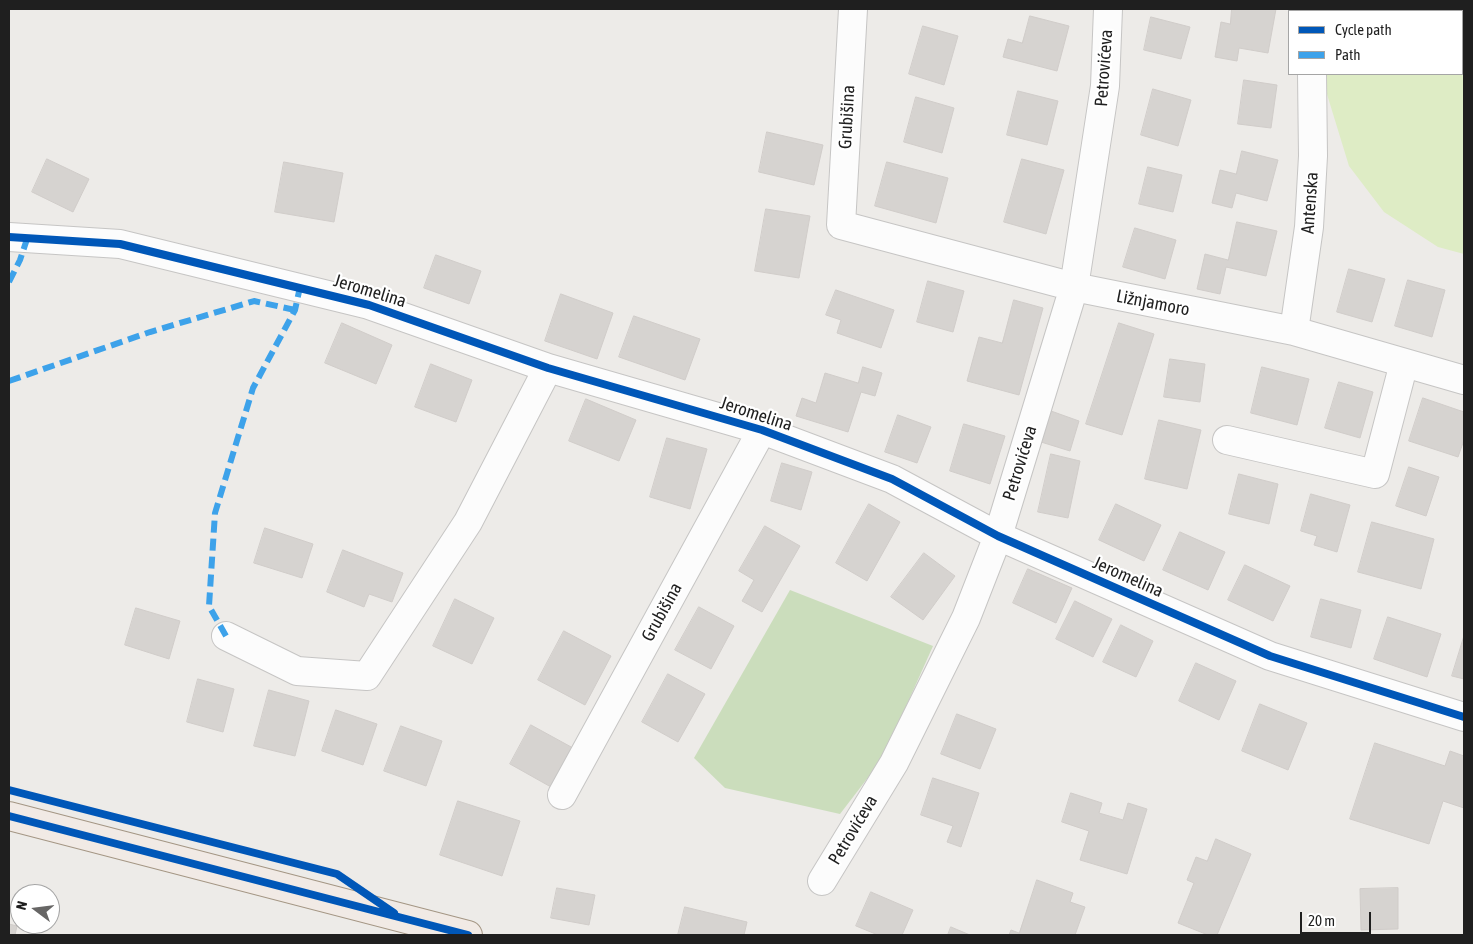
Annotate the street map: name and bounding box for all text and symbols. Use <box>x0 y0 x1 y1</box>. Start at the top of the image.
legend <box>1288 10 1463 75</box>
text: Cycle path <box>1335 21 1392 38</box>
street label: Petrovićeva <box>1091 29 1117 107</box>
text: Path <box>1335 46 1361 63</box>
street label: Grubišina <box>835 85 859 149</box>
street label: Antenska <box>1297 171 1323 235</box>
street label: Jeromelina <box>331 270 409 312</box>
street label: Ližnjamoro <box>1115 285 1191 321</box>
street label: Jeromelina <box>717 392 795 436</box>
street label: Petrovićeva <box>998 423 1042 503</box>
street label: Jeromelina <box>1089 552 1167 602</box>
street label: Grubišina <box>637 579 687 645</box>
street label: Petrovićeva <box>824 791 882 869</box>
north arrow <box>10 884 60 934</box>
text: N <box>13 899 30 911</box>
scale bar <box>1303 902 1374 934</box>
text: 20 m <box>1308 912 1335 929</box>

